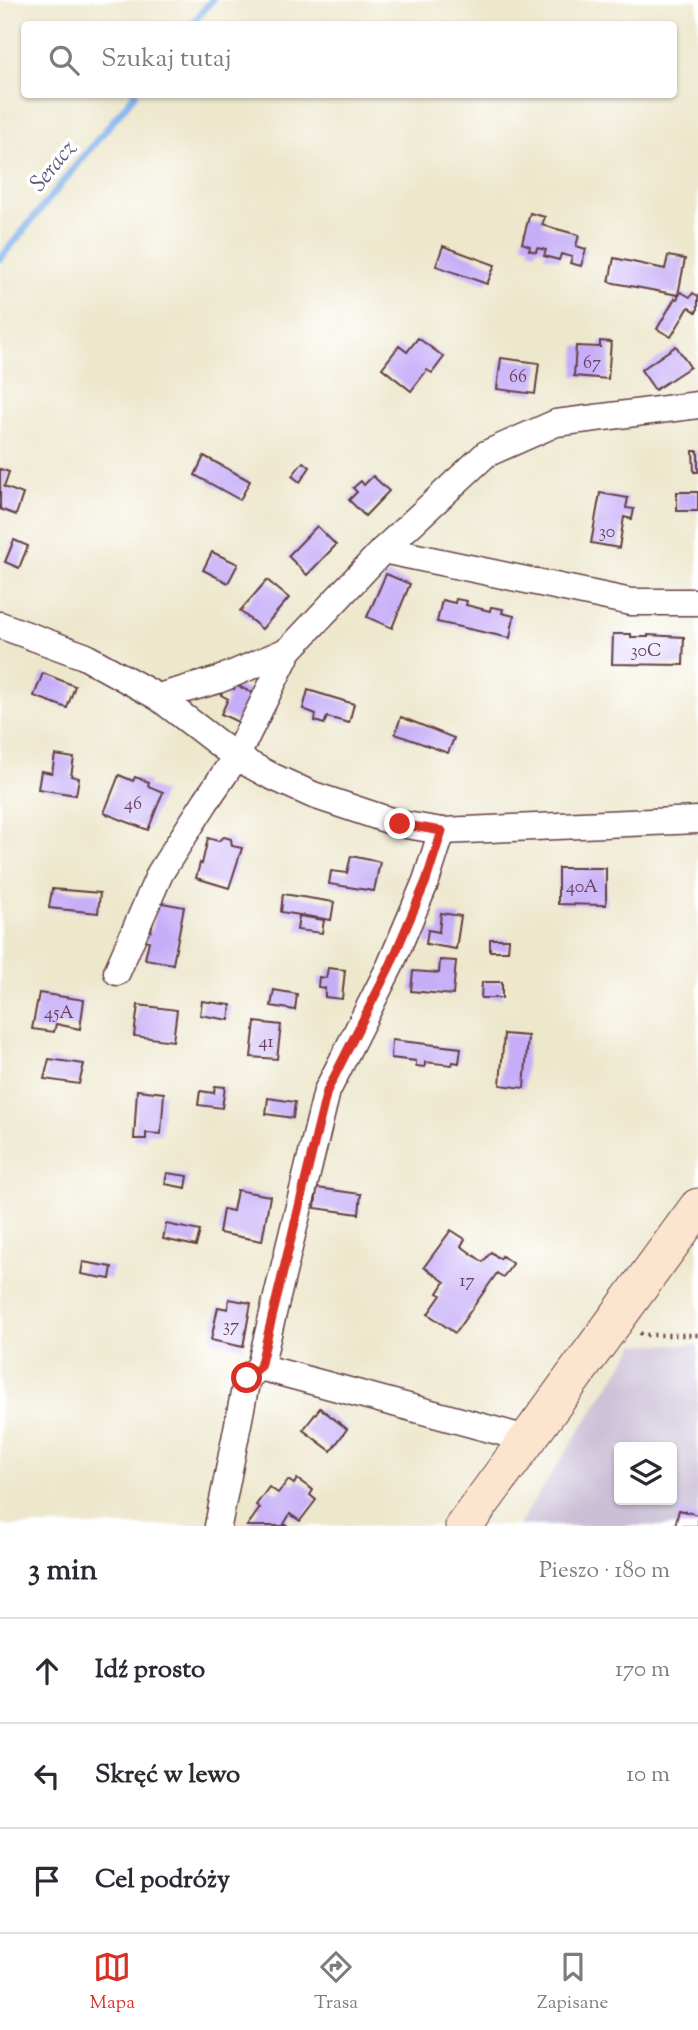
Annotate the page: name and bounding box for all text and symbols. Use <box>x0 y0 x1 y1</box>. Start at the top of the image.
search box <box>21 21 677 98</box>
icon: search <box>45 41 83 79</box>
text: Szukaj tutaj <box>101 41 232 78</box>
water label: Seracz <box>23 134 85 199</box>
house number: 67 <box>583 351 601 377</box>
house number: 66 <box>509 365 527 391</box>
house number: 30 <box>599 520 615 546</box>
house number: 30C <box>630 639 662 665</box>
house number: 46 <box>124 792 142 818</box>
route end <box>384 808 415 839</box>
house number: 40A <box>566 875 598 901</box>
house number: 45A <box>44 1001 74 1027</box>
house number: 41 <box>258 1030 274 1056</box>
house number: 17 <box>459 1269 475 1295</box>
house number: 37 <box>223 1314 239 1340</box>
route start <box>231 1362 262 1393</box>
map controls <box>614 1442 677 1505</box>
button: layers <box>614 1442 677 1505</box>
text: 3 min <box>28 1550 98 1593</box>
text: Pieszo · 180 m <box>539 1555 670 1588</box>
icon: ahead <box>28 1652 66 1690</box>
text: Idź prosto <box>95 1652 205 1689</box>
text: 170 m <box>615 1654 670 1687</box>
icon: left <box>28 1757 66 1795</box>
text: Skręć w lewo <box>95 1757 240 1794</box>
text: 10 m <box>626 1759 670 1792</box>
icon: arrive <box>28 1862 66 1900</box>
text: Cel podróży <box>95 1862 230 1899</box>
tab: Mapa <box>90 1948 135 2017</box>
tab: Trasa <box>314 1948 358 2017</box>
tab: Zapisane <box>537 1948 608 2017</box>

